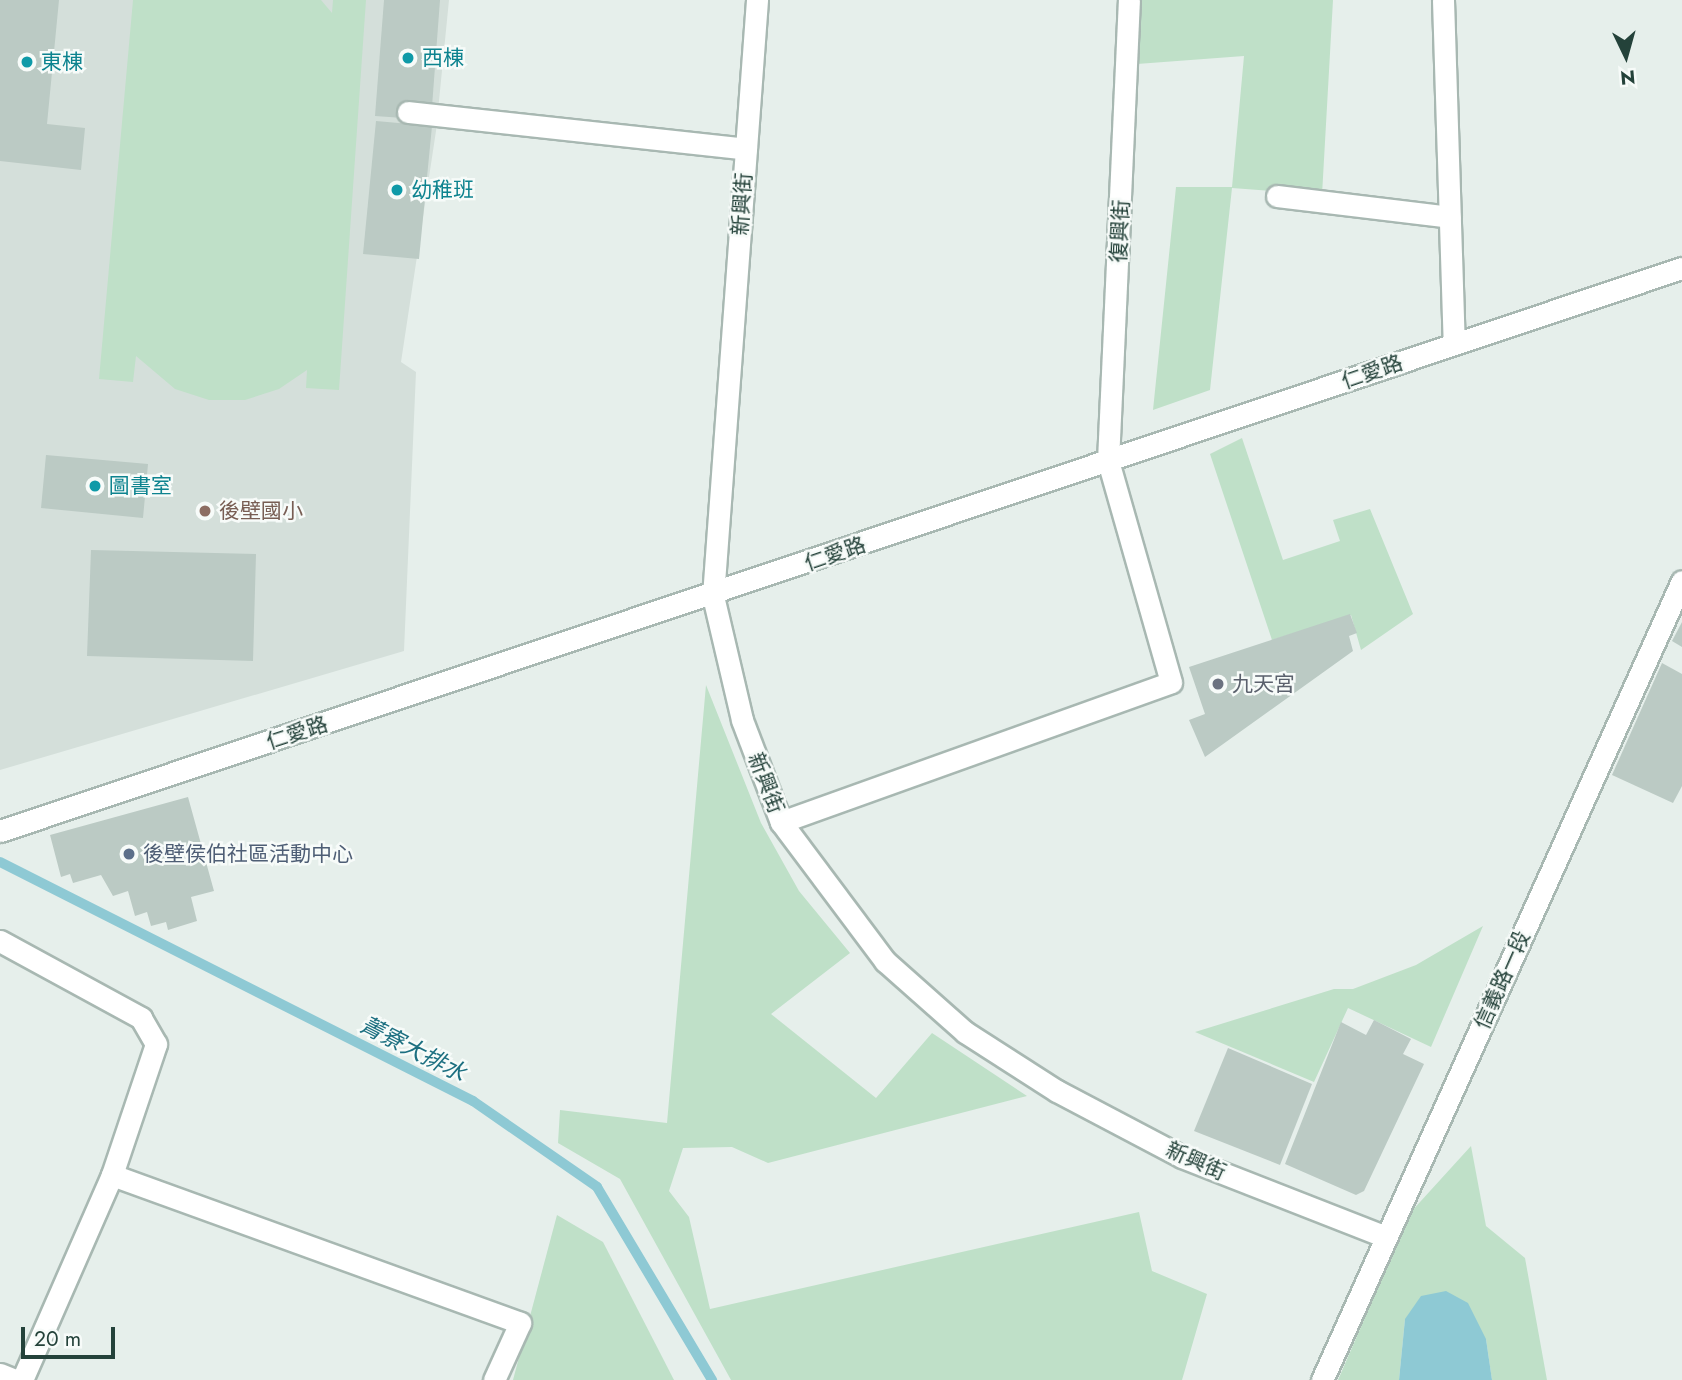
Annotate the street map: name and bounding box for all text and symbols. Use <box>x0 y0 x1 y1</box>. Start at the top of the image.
north arrow <box>1591 21 1661 91</box>
place label: 西棟 <box>422 45 464 71</box>
place label: 東棟 <box>41 49 83 75</box>
marker: 西棟 <box>400 50 416 66</box>
marker: 東棟 <box>19 54 35 70</box>
text: N <box>1619 63 1637 92</box>
street label: 新興街 <box>727 172 757 236</box>
place label: 幼稚班 <box>411 177 474 203</box>
marker: 幼稚班 <box>389 182 405 198</box>
street label: 復興街 <box>1106 199 1134 263</box>
street label: 仁愛路 <box>1338 350 1406 394</box>
place label: 圖書室 <box>109 473 172 499</box>
marker: 圖書室 <box>87 478 103 494</box>
place label: 後壁國小 <box>219 498 303 524</box>
marker: 後壁國小 <box>197 503 213 519</box>
street label: 仁愛路 <box>801 532 869 576</box>
place label: 九天宮 <box>1232 671 1295 697</box>
marker: 九天宮 <box>1210 676 1226 692</box>
street label: 仁愛路 <box>263 711 331 755</box>
street label: 新興街 <box>743 749 789 817</box>
place label: 後壁侯伯社區活動中心 <box>143 841 353 867</box>
marker: 後壁侯伯社區活動中心 <box>121 846 137 862</box>
street label: 信義路一段 <box>1469 927 1535 1033</box>
water label: 菁寮大排水 <box>356 1011 470 1087</box>
street label: 新興街 <box>1162 1137 1230 1185</box>
scale bar <box>24 1314 119 1358</box>
text: 20 m <box>34 1324 81 1354</box>

